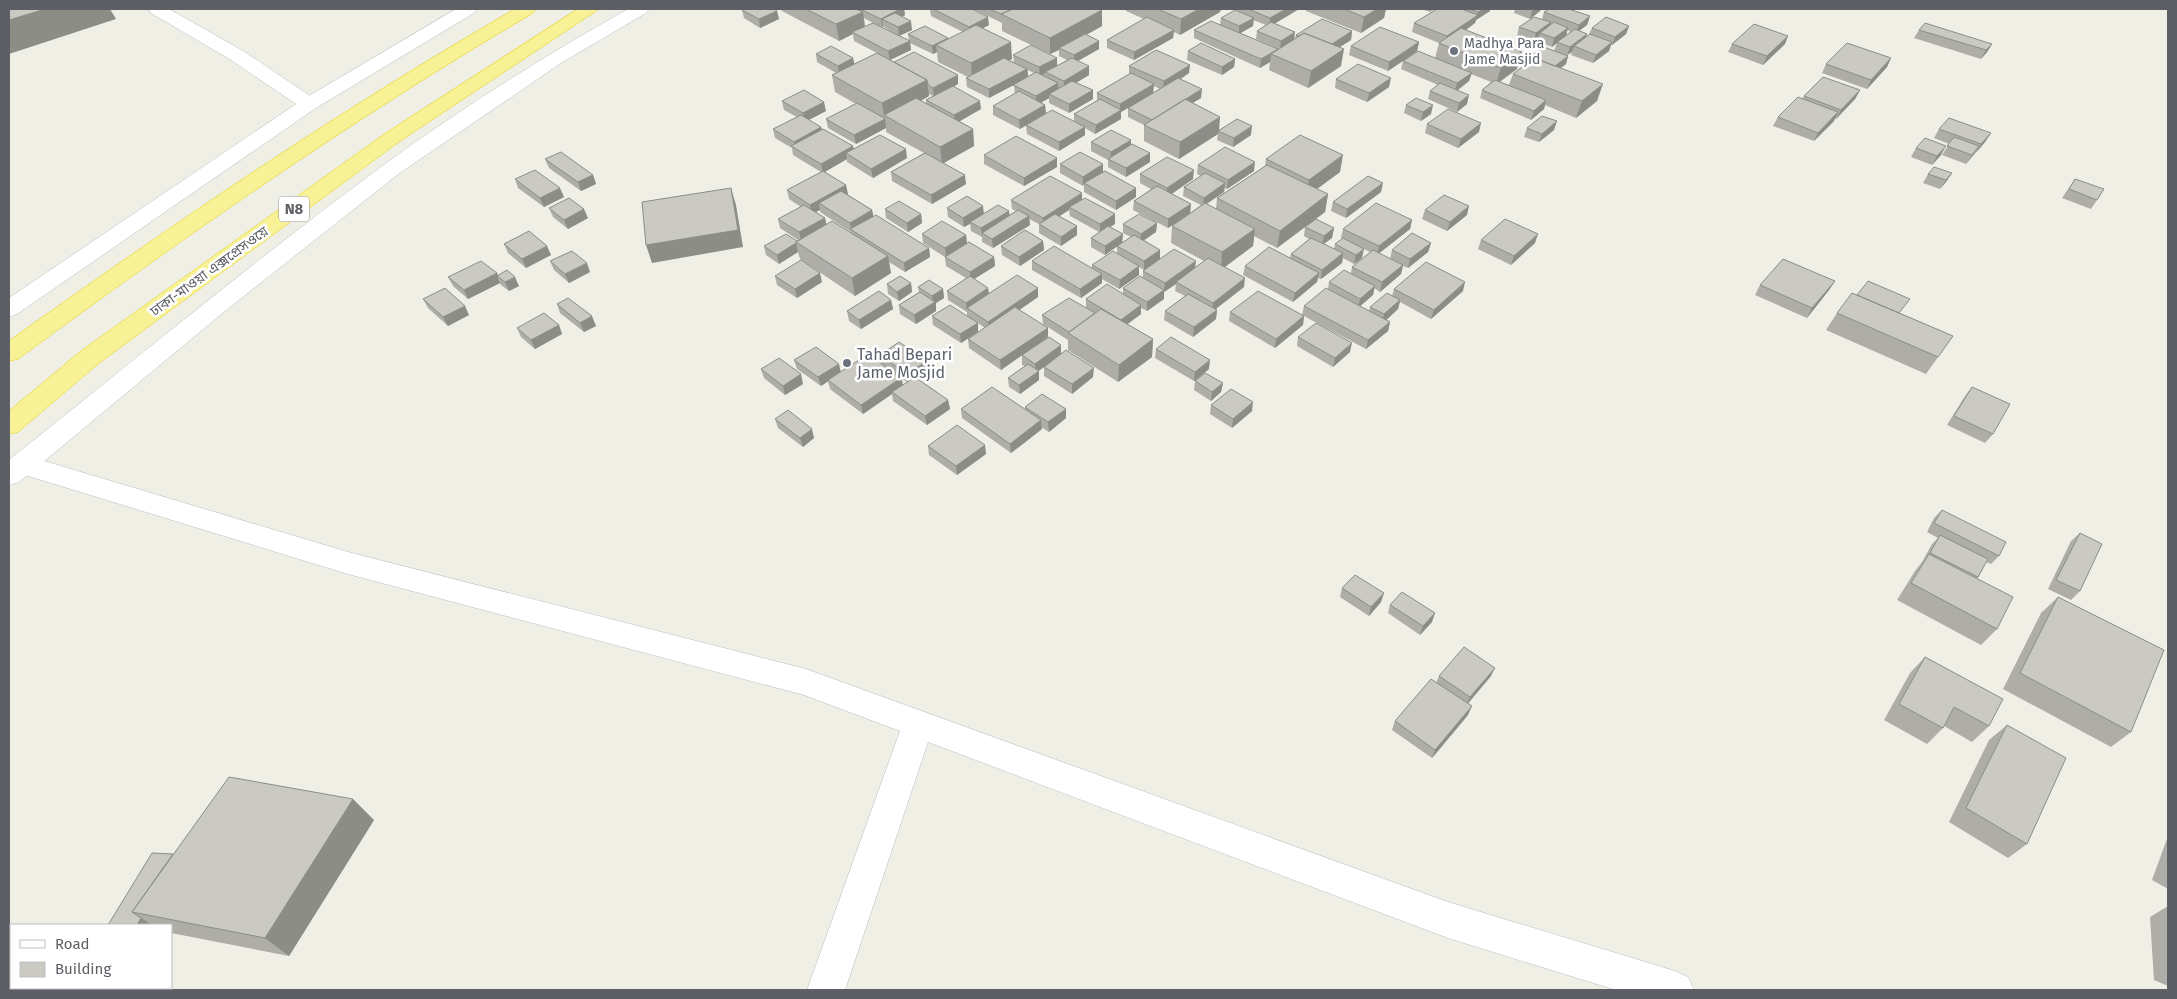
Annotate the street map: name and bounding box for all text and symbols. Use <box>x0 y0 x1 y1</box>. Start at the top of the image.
place label: Madhya Para Jame Masjid <box>1464 35 1545 68</box>
marker: Madhya Para Jame Masjid <box>1448 45 1460 57</box>
road number: N8 <box>279 196 309 222</box>
street label: ঢাকা-মাওয়া এক্সপ্রেসওয়ে <box>146 223 272 321</box>
place label: Tahad Bepari Jame Mosjid <box>857 345 952 382</box>
marker: Tahad Bepari Jame Mosjid <box>841 357 853 369</box>
legend <box>10 924 172 989</box>
text: Road <box>55 935 90 953</box>
text: Building <box>55 960 111 978</box>

